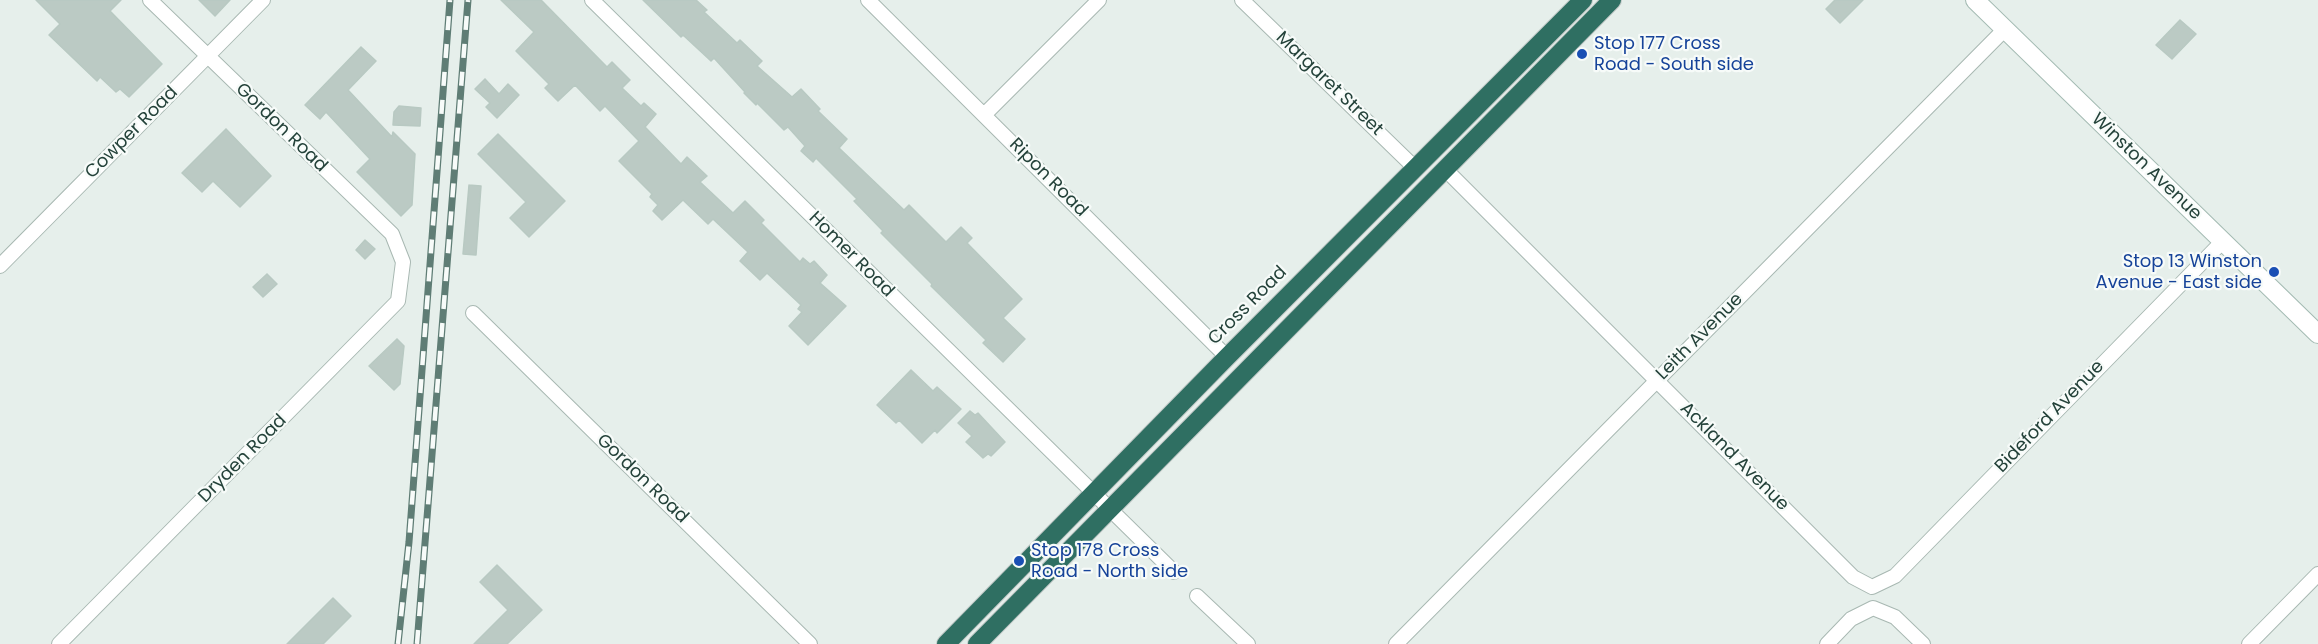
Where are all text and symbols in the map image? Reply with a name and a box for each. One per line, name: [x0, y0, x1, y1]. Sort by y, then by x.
street label: Margaret Street: [1271, 27, 1387, 141]
place label: Stop 177 Cross Road - South side: [1594, 33, 1754, 76]
marker: Stop 177 Cross Road - South side: [1575, 47, 1589, 61]
street label: Gordon Road: [231, 79, 331, 177]
street label: Cowper Road: [81, 82, 183, 184]
street label: Winston Avenue: [2086, 109, 2206, 225]
street label: Ripon Road: [1004, 134, 1092, 222]
street label: Homer Road: [804, 208, 898, 302]
place label: Stop 13 Winston Avenue - East side: [2096, 251, 2262, 294]
street label: Cross Road: [1204, 262, 1292, 350]
marker: Stop 13 Winston Avenue - East side: [2267, 265, 2281, 279]
street label: Leith Avenue: [1652, 289, 1748, 385]
street label: Bideford Avenue: [1991, 356, 2109, 478]
street label: Ackland Avenue: [1675, 398, 1793, 516]
street label: Dryden Road: [194, 410, 292, 508]
street label: Gordon Road: [592, 430, 692, 528]
place label: Stop 178 Cross Road - North side: [1031, 540, 1188, 582]
marker: Stop 178 Cross Road - North side: [1012, 554, 1026, 568]

